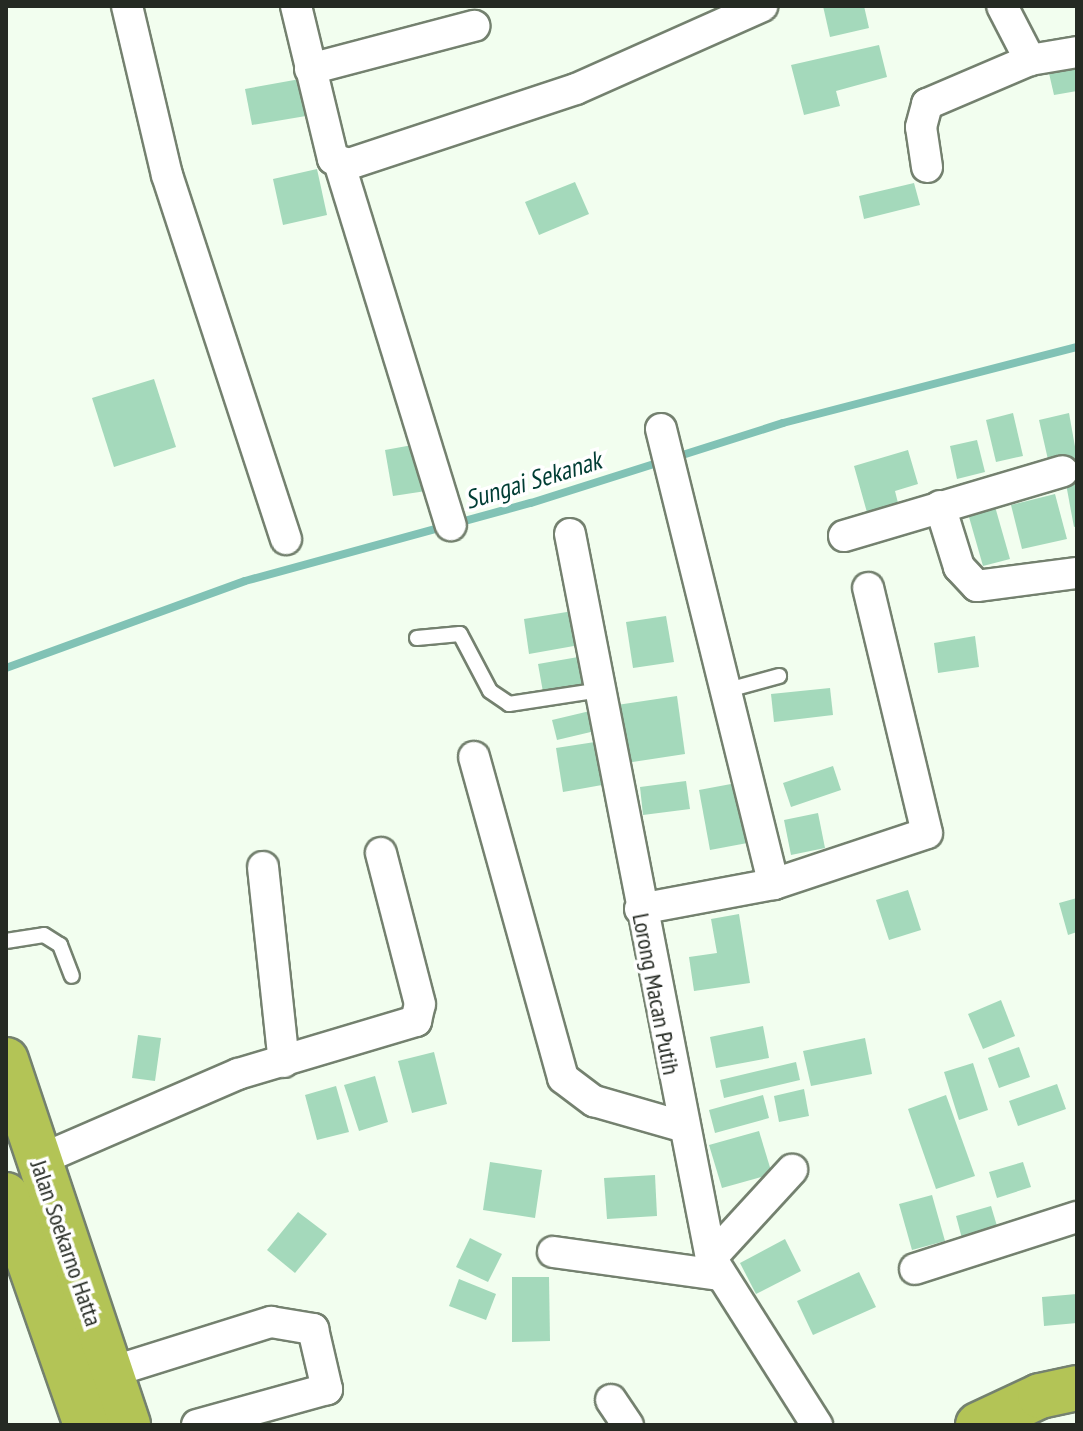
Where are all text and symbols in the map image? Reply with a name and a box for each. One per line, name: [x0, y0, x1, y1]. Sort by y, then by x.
water label: Sungai Sekanak: [461, 444, 605, 516]
street label: Lorong Macan Putih: [626, 911, 686, 1077]
street label: Jalan Soekarno Hatta: [24, 1156, 108, 1330]

